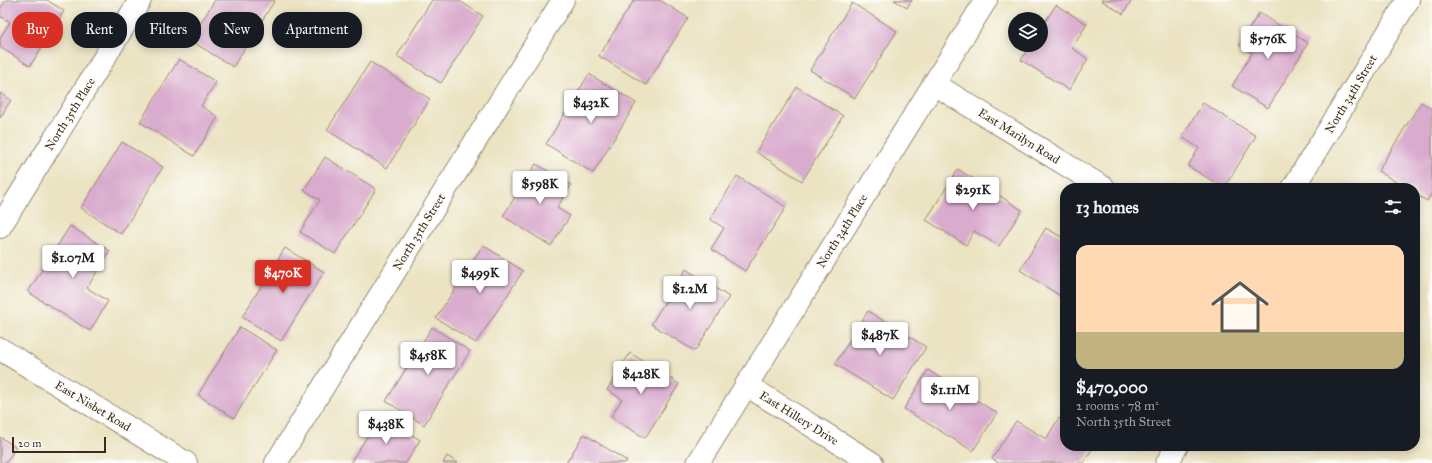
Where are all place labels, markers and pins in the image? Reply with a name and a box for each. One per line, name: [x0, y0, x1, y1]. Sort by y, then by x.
pin: $576K: [1240, 26, 1296, 60]
pin: $432K: [563, 90, 619, 124]
pin: $598K: [512, 171, 568, 205]
pin: $291K: [945, 177, 1001, 211]
pin: $1.07M: [40, 245, 106, 279]
pin: $470K: [255, 260, 311, 294]
pin: $499K: [452, 260, 508, 294]
pin: $1.2M: [662, 276, 718, 310]
pin: $487K: [852, 322, 908, 356]
pin: $458K: [400, 342, 456, 376]
pin: $428K: [613, 361, 669, 395]
pin: $1.11M: [917, 377, 983, 411]
pin: $438K: [358, 411, 414, 445]

